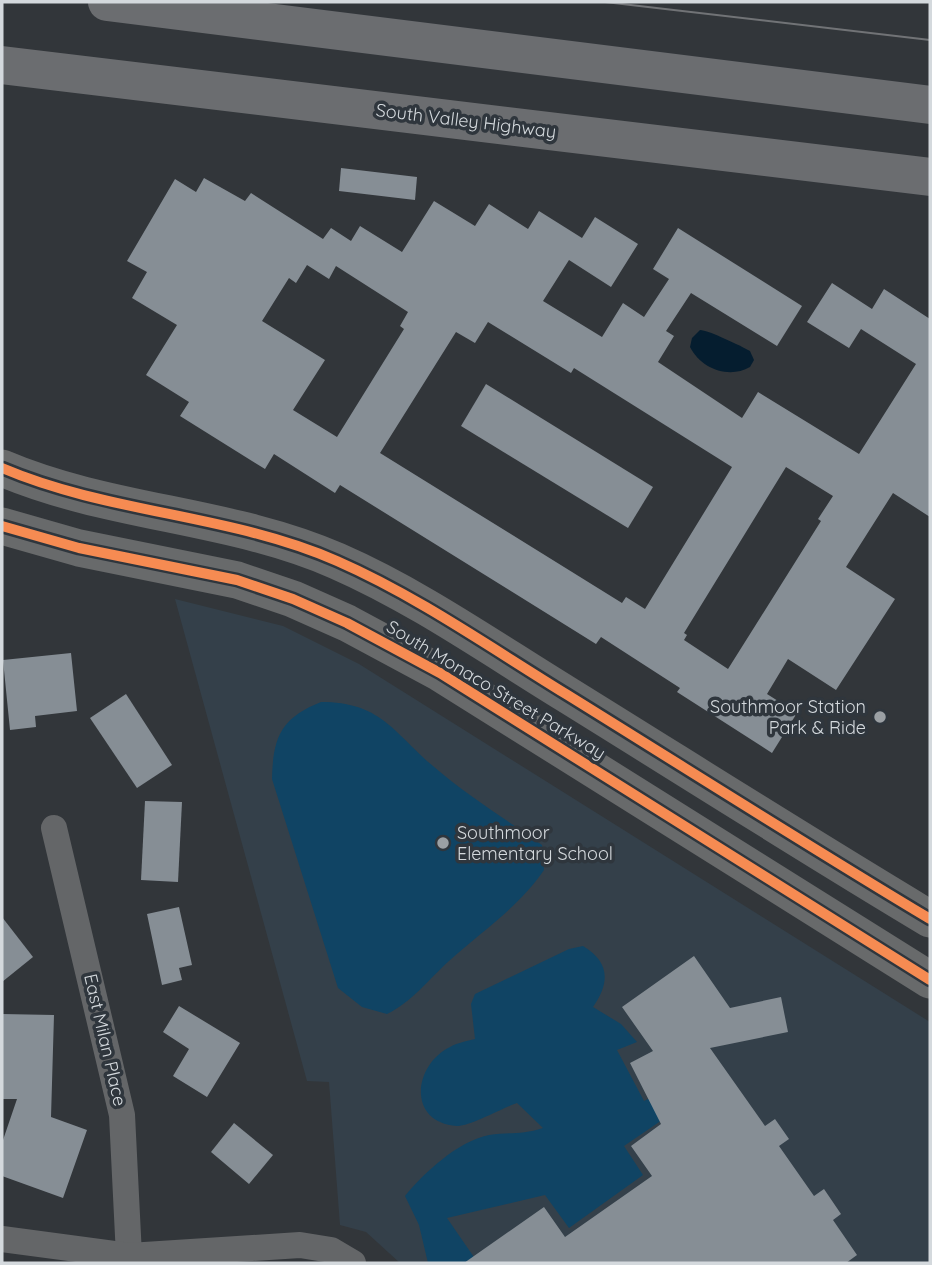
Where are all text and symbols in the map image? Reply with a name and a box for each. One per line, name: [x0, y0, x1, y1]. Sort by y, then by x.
street label: South Valley Highway: [375, 98, 558, 143]
street label: South Monaco Street Parkway: [382, 615, 610, 764]
place label: Southmoor Station Park & Ride: [710, 695, 866, 739]
marker: Southmoor Station Park & Ride: [872, 709, 888, 725]
place label: Southmoor Elementary School: [457, 821, 613, 865]
marker: Southmoor Elementary School: [435, 835, 451, 851]
street label: East Milan Place: [79, 972, 132, 1108]

